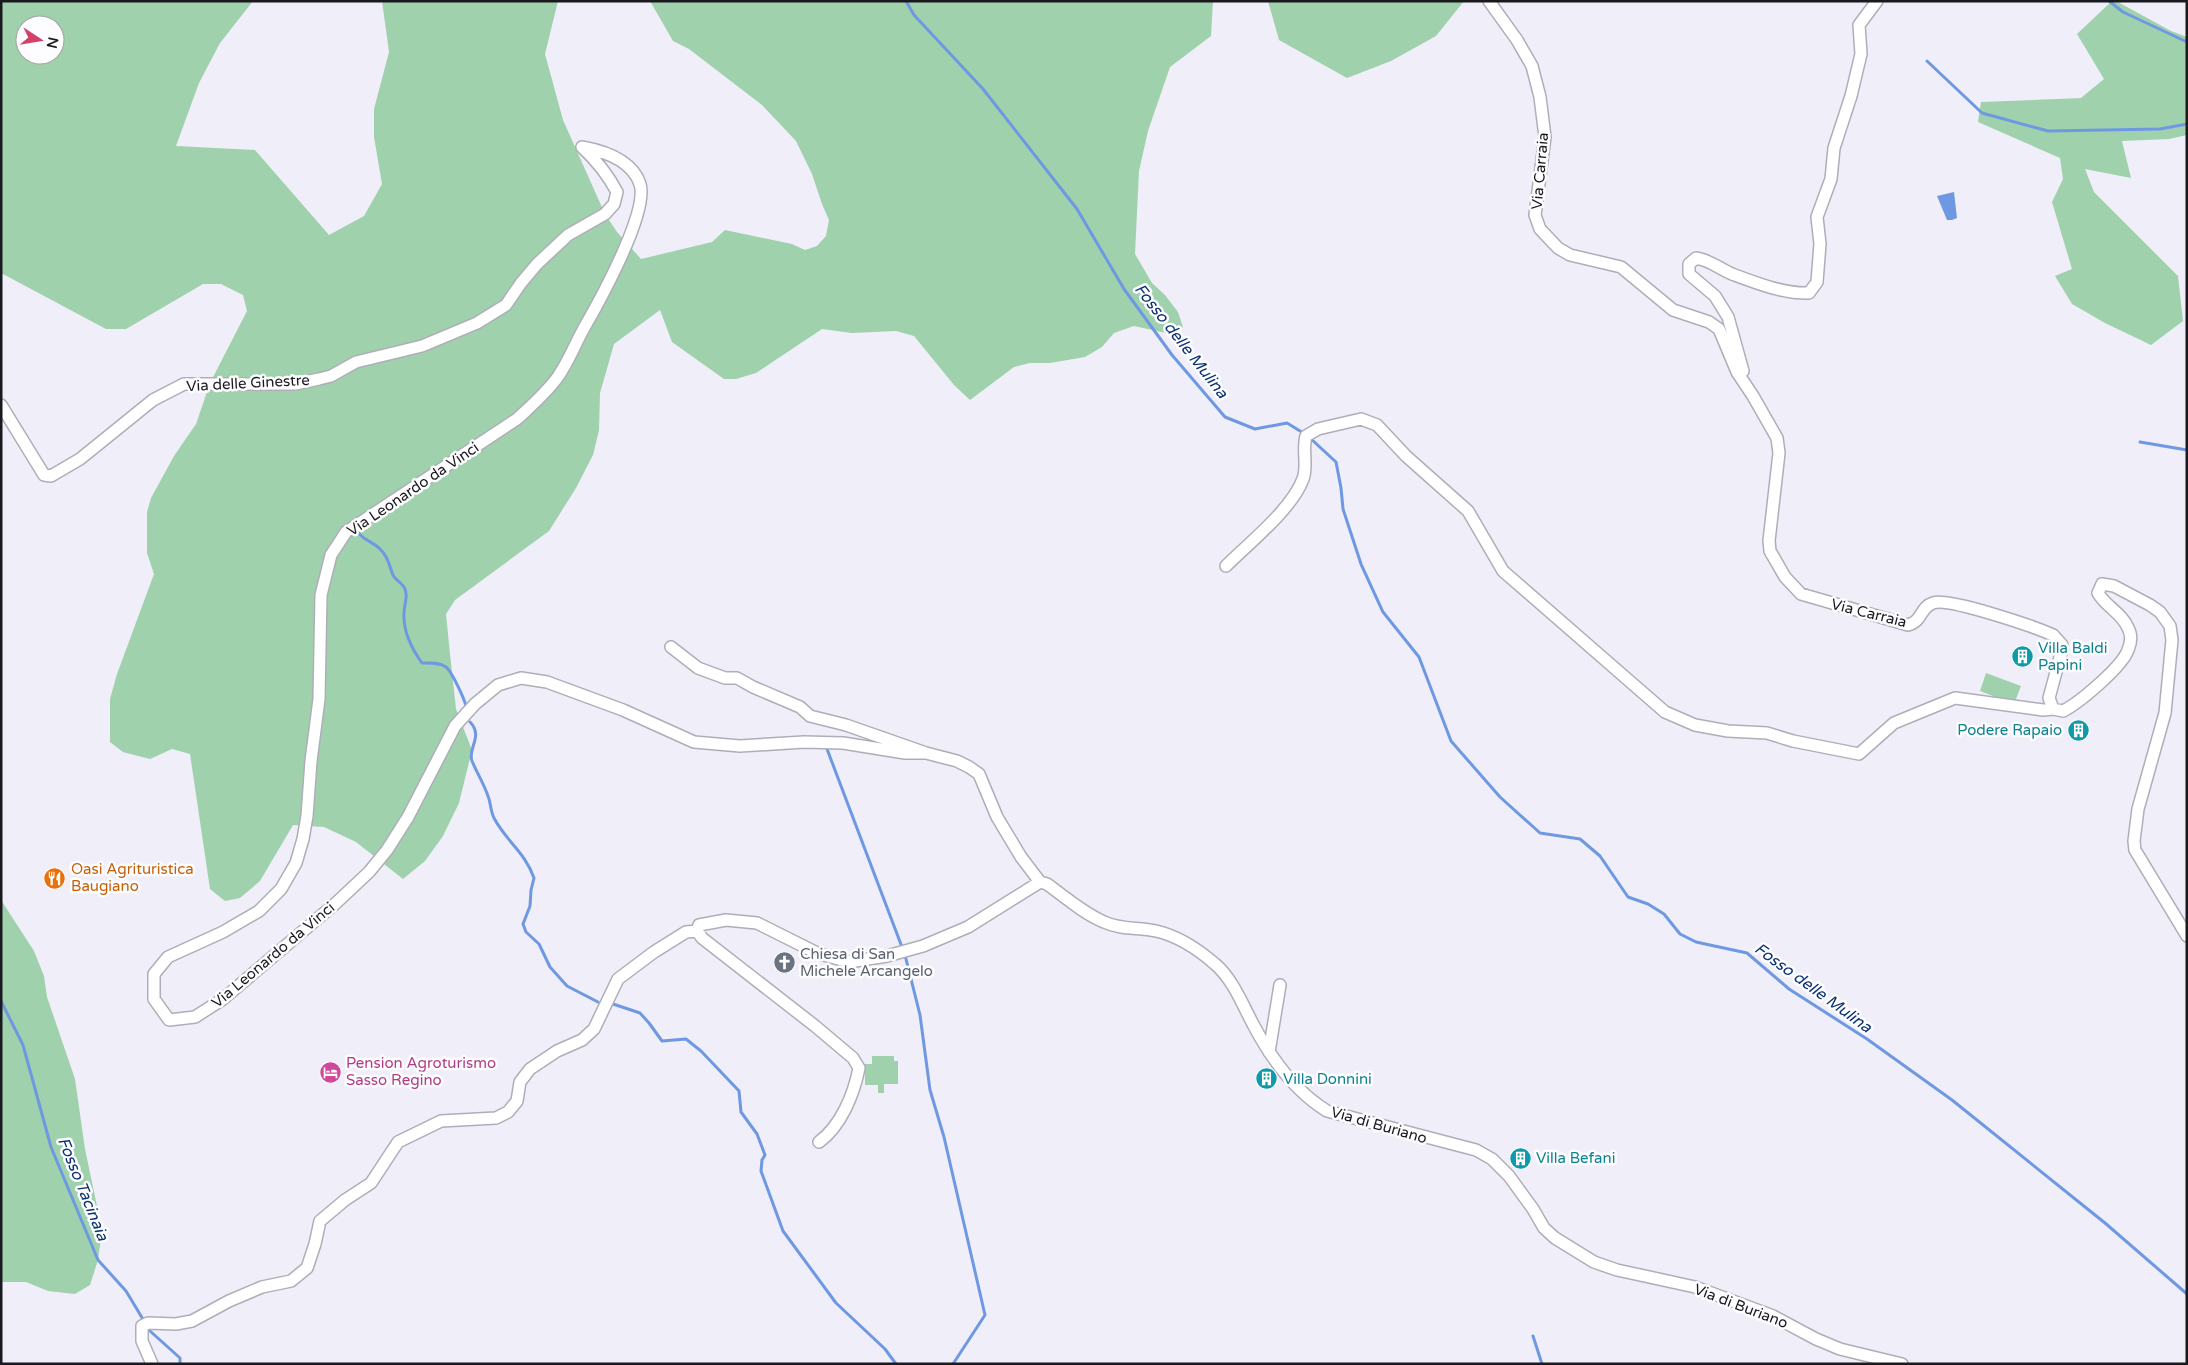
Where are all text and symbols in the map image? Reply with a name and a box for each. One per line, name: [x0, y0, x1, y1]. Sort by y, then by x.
north arrow: [15, 15, 65, 65]
text: N: [43, 35, 62, 50]
street label: Via Carraia: [1528, 132, 1552, 210]
water label: Fosso delle Mulina: [1130, 280, 1233, 403]
street label: Via delle Ginestre: [186, 371, 310, 395]
street label: Via Leonardo da Vinci: [344, 438, 482, 540]
street label: Via Carraia: [1829, 595, 1909, 631]
place label: Villa Baldi Papini: [2038, 639, 2108, 674]
building icon: Villa Baldi Papini: [2010, 645, 2034, 669]
building icon: Podere Rapaio: [2066, 718, 2090, 742]
place label: Podere Rapaio: [1957, 721, 2062, 739]
place label: Oasi Agrituristica Baugiano: [71, 860, 194, 895]
restaurant icon: Oasi Agrituristica Baugiano: [43, 866, 67, 890]
street label: Via Leonardo da Vinci: [208, 898, 338, 1012]
water label: Fosso delle Mulina: [1750, 939, 1876, 1038]
place label: Chiesa di San Michele Arcangelo: [800, 945, 933, 980]
church icon: Chiesa di San Michele Arcangelo: [772, 951, 796, 975]
place label: Pension Agroturismo Sasso Regino: [346, 1054, 496, 1089]
hotel icon: Pension Agroturismo Sasso Regino: [318, 1060, 342, 1084]
building icon: Villa Donnini: [1255, 1067, 1279, 1091]
place label: Villa Donnini: [1283, 1070, 1372, 1088]
street label: Via di Buriano: [1329, 1103, 1429, 1147]
water label: Fosso Tacinaia: [53, 1134, 113, 1245]
building icon: Villa Befani: [1508, 1146, 1532, 1170]
place label: Villa Befani: [1536, 1149, 1615, 1167]
street label: Via di Buriano: [1692, 1280, 1790, 1332]

